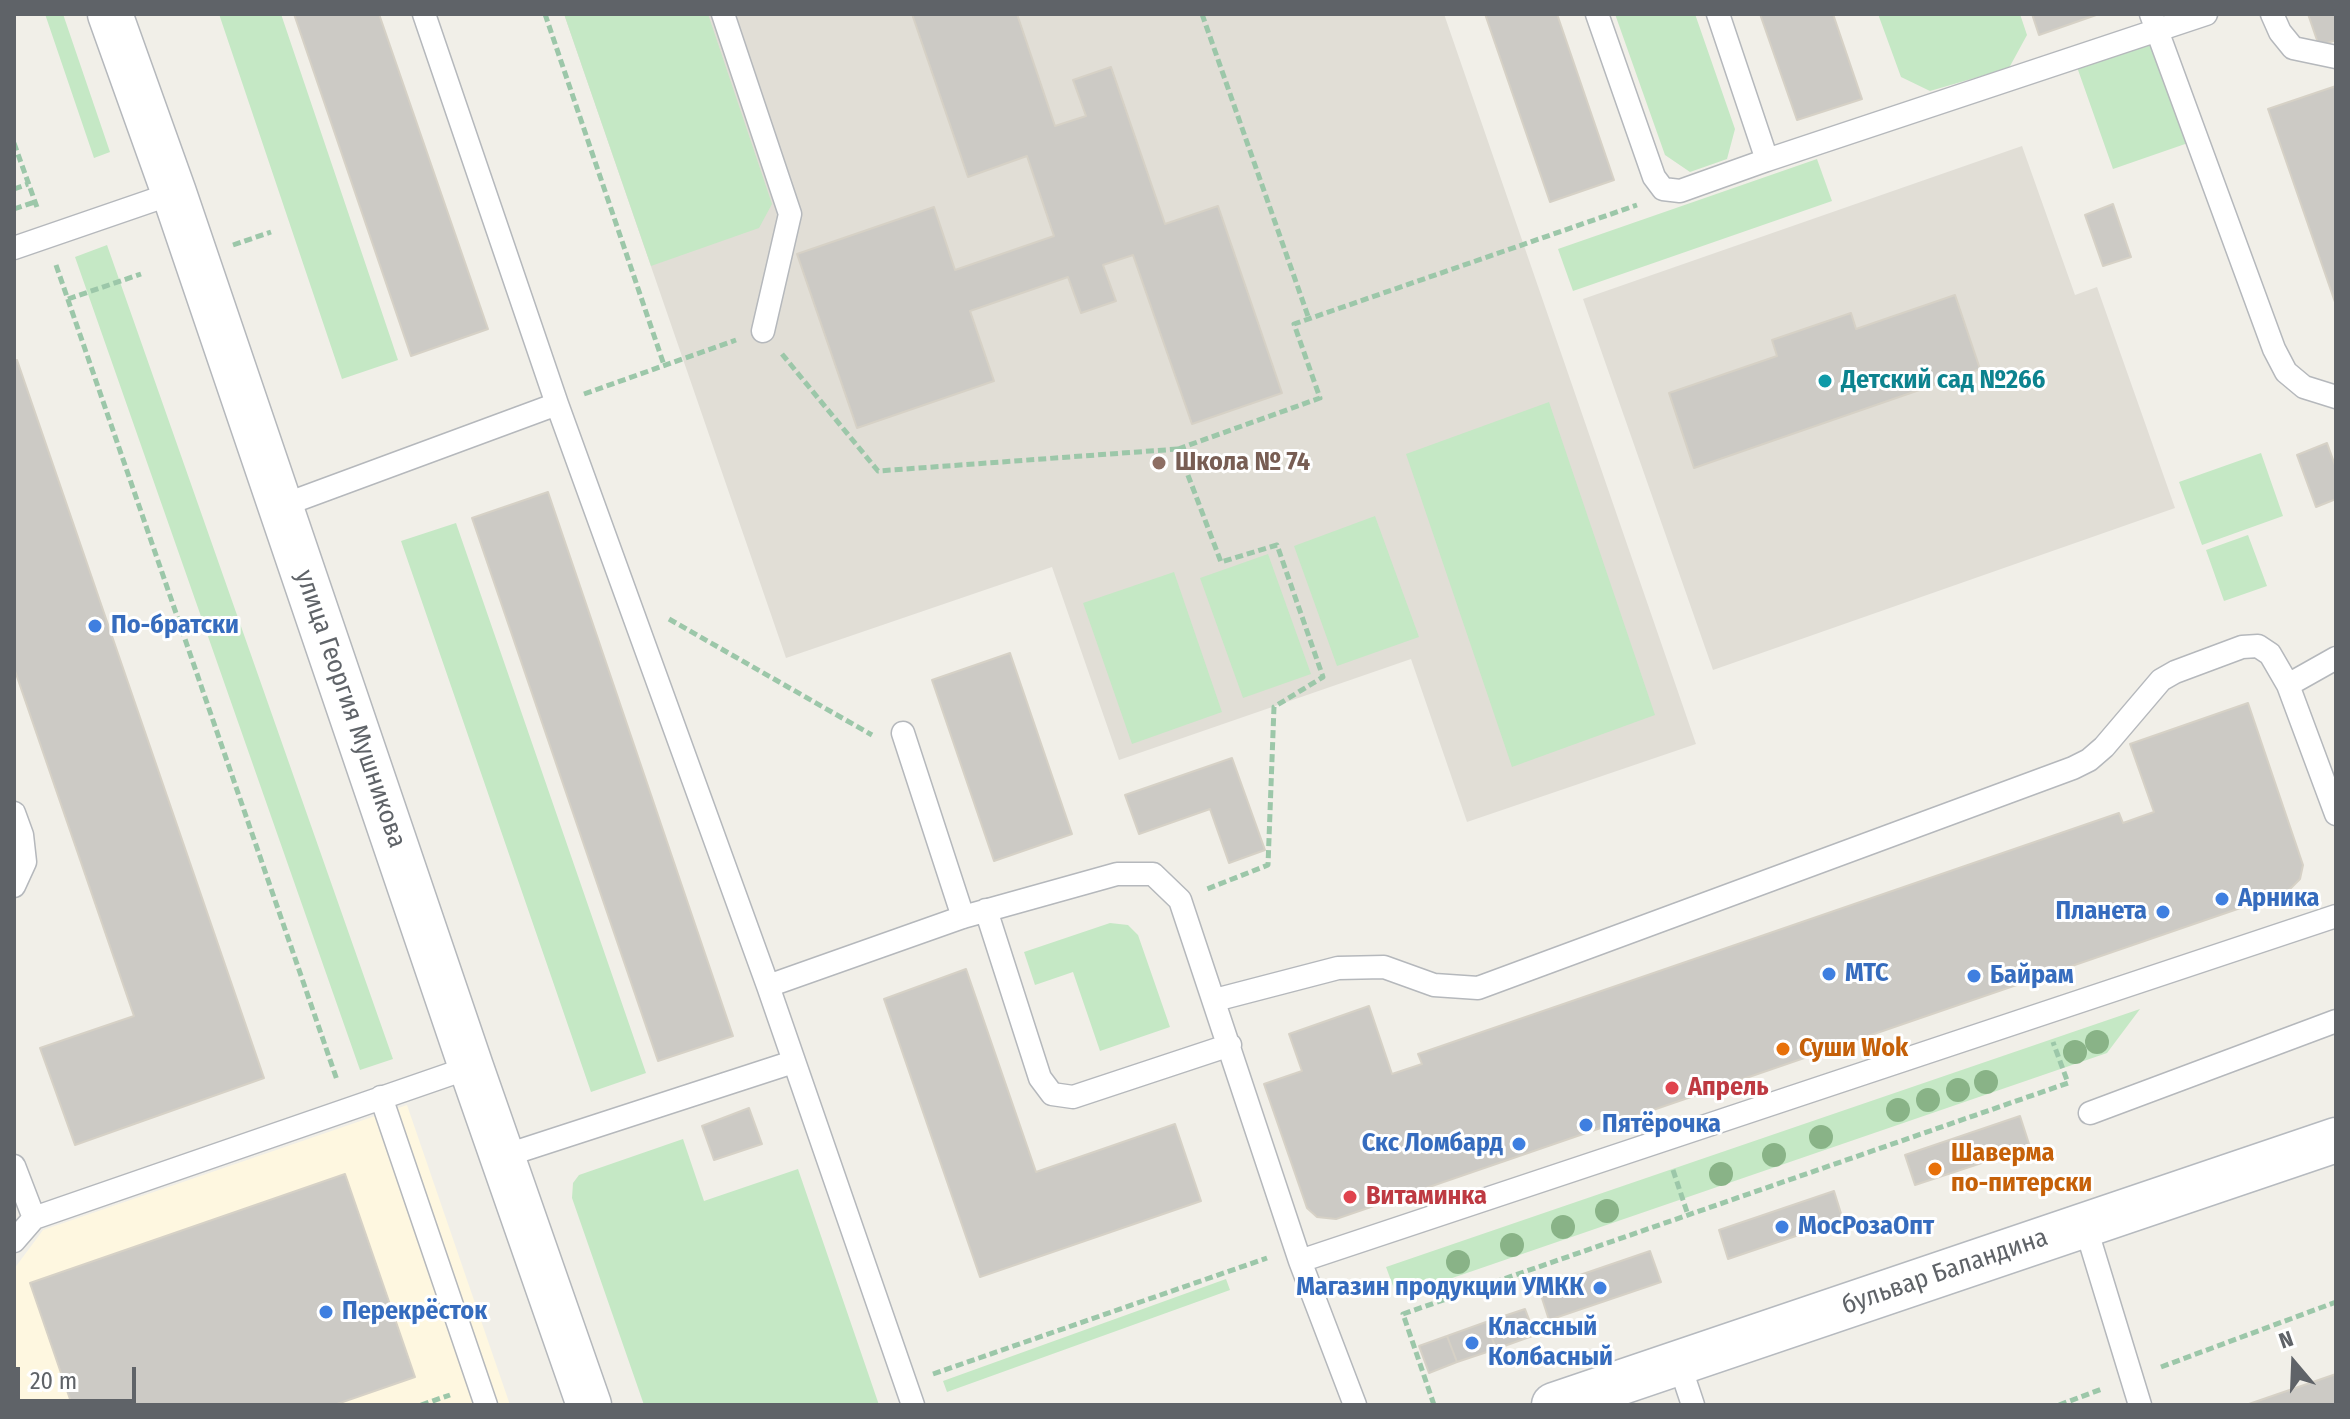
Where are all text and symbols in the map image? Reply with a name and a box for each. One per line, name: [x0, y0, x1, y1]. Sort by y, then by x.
place label: Детский сад №266: [1841, 365, 2045, 397]
marker: Детский сад №266: [1816, 372, 1834, 390]
place label: Школа № 74: [1175, 447, 1310, 479]
marker: Школа № 74: [1150, 454, 1168, 472]
street label: улица Георгия Мушникова: [288, 566, 412, 852]
place label: По-братски: [111, 610, 239, 642]
marker: По-братски: [86, 617, 104, 635]
place label: Арника: [2238, 883, 2320, 915]
marker: Арника: [2213, 890, 2231, 908]
place label: Планета: [2055, 896, 2147, 928]
marker: Планета: [2154, 903, 2172, 921]
place label: МТС: [1845, 958, 1889, 990]
place label: Байрам: [1990, 960, 2074, 992]
marker: МТС: [1820, 965, 1838, 983]
marker: Байрам: [1965, 967, 1983, 985]
place label: Суши Wok: [1799, 1033, 1908, 1065]
marker: Суши Wok: [1774, 1040, 1792, 1058]
place label: Апрель: [1688, 1072, 1769, 1104]
marker: Апрель: [1663, 1079, 1681, 1097]
place label: Пятёрочка: [1602, 1109, 1721, 1141]
marker: Пятёрочка: [1577, 1116, 1595, 1134]
place label: Скс Ломбард: [1362, 1128, 1503, 1160]
marker: Скс Ломбард: [1510, 1135, 1528, 1153]
place label: Шаверма по-питерски: [1951, 1138, 2092, 1200]
marker: Шаверма по-питерски: [1926, 1160, 1944, 1178]
place label: Витаминка: [1366, 1181, 1487, 1213]
marker: Витаминка: [1341, 1188, 1359, 1206]
place label: МосРозаОпт: [1798, 1211, 1934, 1243]
marker: МосРозаОпт: [1773, 1218, 1791, 1236]
street label: бульвар Баландина: [1838, 1222, 2052, 1322]
place label: Магазин продукции УМКК: [1296, 1272, 1584, 1304]
marker: Магазин продукции УМКК: [1591, 1279, 1609, 1297]
place label: Перекрёсток: [342, 1296, 487, 1328]
marker: Перекрёсток: [317, 1303, 335, 1321]
place label: Классный Колбасный: [1488, 1312, 1613, 1374]
north arrow: [2254, 1323, 2334, 1403]
text: N: [2275, 1325, 2297, 1355]
marker: Классный Колбасный: [1463, 1334, 1481, 1352]
scale bar: [20, 1351, 140, 1401]
text: 20 m: [30, 1367, 77, 1395]

